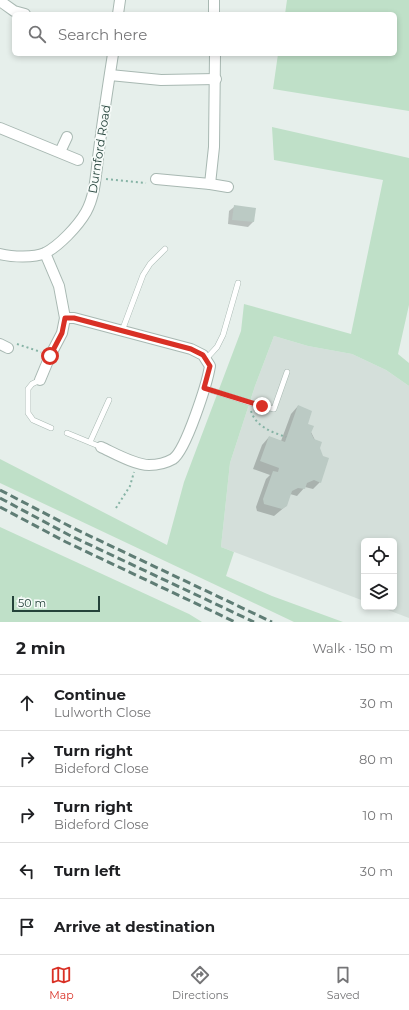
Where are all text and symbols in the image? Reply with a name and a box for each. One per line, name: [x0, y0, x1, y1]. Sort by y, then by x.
search box: [12, 12, 397, 56]
icon: search: [26, 23, 48, 45]
text: Search here: [58, 25, 147, 44]
street label: Durnford Road: [85, 104, 113, 194]
route start: [41, 347, 59, 365]
route end: [253, 397, 271, 415]
map controls: [361, 538, 397, 610]
button: locate: [361, 538, 397, 574]
button: layers: [361, 574, 397, 610]
scale bar: [12, 594, 100, 613]
text: 50 m: [18, 596, 46, 610]
text: 2 min: [16, 638, 66, 658]
text: Walk · 150 m: [312, 640, 393, 656]
text: Continue: [54, 685, 126, 704]
icon: ahead: [16, 692, 38, 714]
text: 30 m: [360, 695, 393, 711]
text: Lulworth Close: [54, 704, 151, 720]
text: Turn right: [54, 741, 133, 760]
icon: right: [16, 748, 38, 770]
text: 80 m: [359, 751, 393, 767]
text: Bideford Close: [54, 760, 149, 776]
text: Turn right: [54, 797, 133, 816]
icon: right: [16, 804, 38, 826]
text: 10 m: [363, 807, 393, 823]
text: Bideford Close: [54, 816, 149, 832]
icon: left: [16, 860, 38, 882]
text: Turn left: [54, 861, 121, 880]
text: 30 m: [360, 863, 393, 879]
icon: arrive: [16, 916, 38, 938]
text: Arrive at destination: [54, 917, 215, 936]
tab: Map: [49, 964, 74, 1002]
tab: Directions: [172, 964, 228, 1002]
tab: Saved: [327, 964, 360, 1002]

